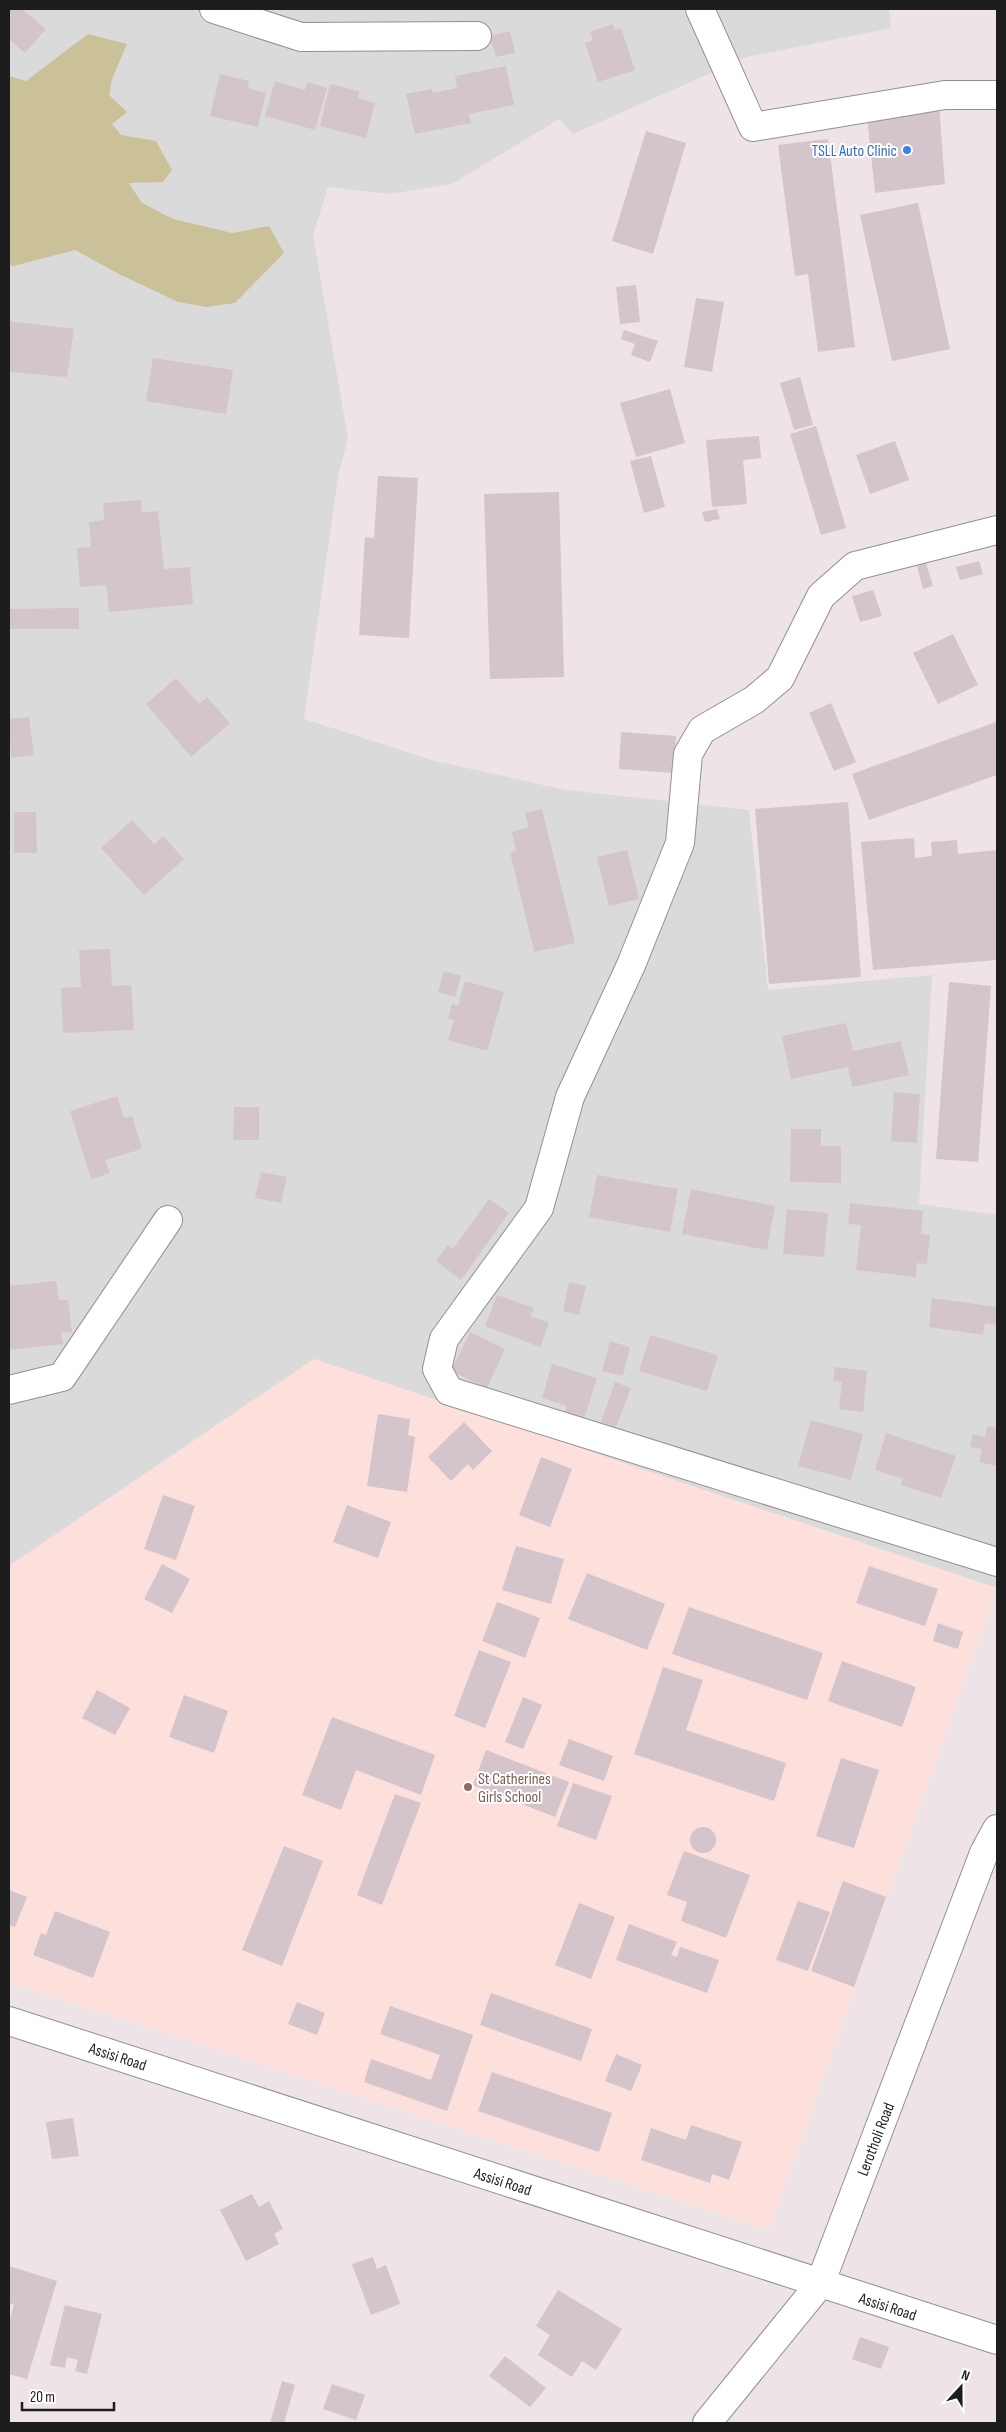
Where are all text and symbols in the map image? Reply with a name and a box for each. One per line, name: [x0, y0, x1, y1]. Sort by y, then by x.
place label: TSLL Auto Clinic: [812, 142, 897, 161]
marker: TSLL Auto Clinic: [901, 144, 913, 156]
place label: St Catherines Girls School: [478, 1770, 551, 1807]
marker: St Catherines Girls School: [462, 1781, 474, 1793]
street label: Assisi Road: [86, 2039, 149, 2076]
street label: Lerotholi Road: [854, 2100, 899, 2179]
street label: Assisi Road: [471, 2164, 534, 2201]
street label: Assisi Road: [856, 2289, 919, 2326]
north arrow: [936, 2362, 986, 2412]
text: N: [959, 2366, 972, 2385]
scale bar: [22, 2380, 115, 2412]
text: 20 m: [30, 2388, 55, 2407]

